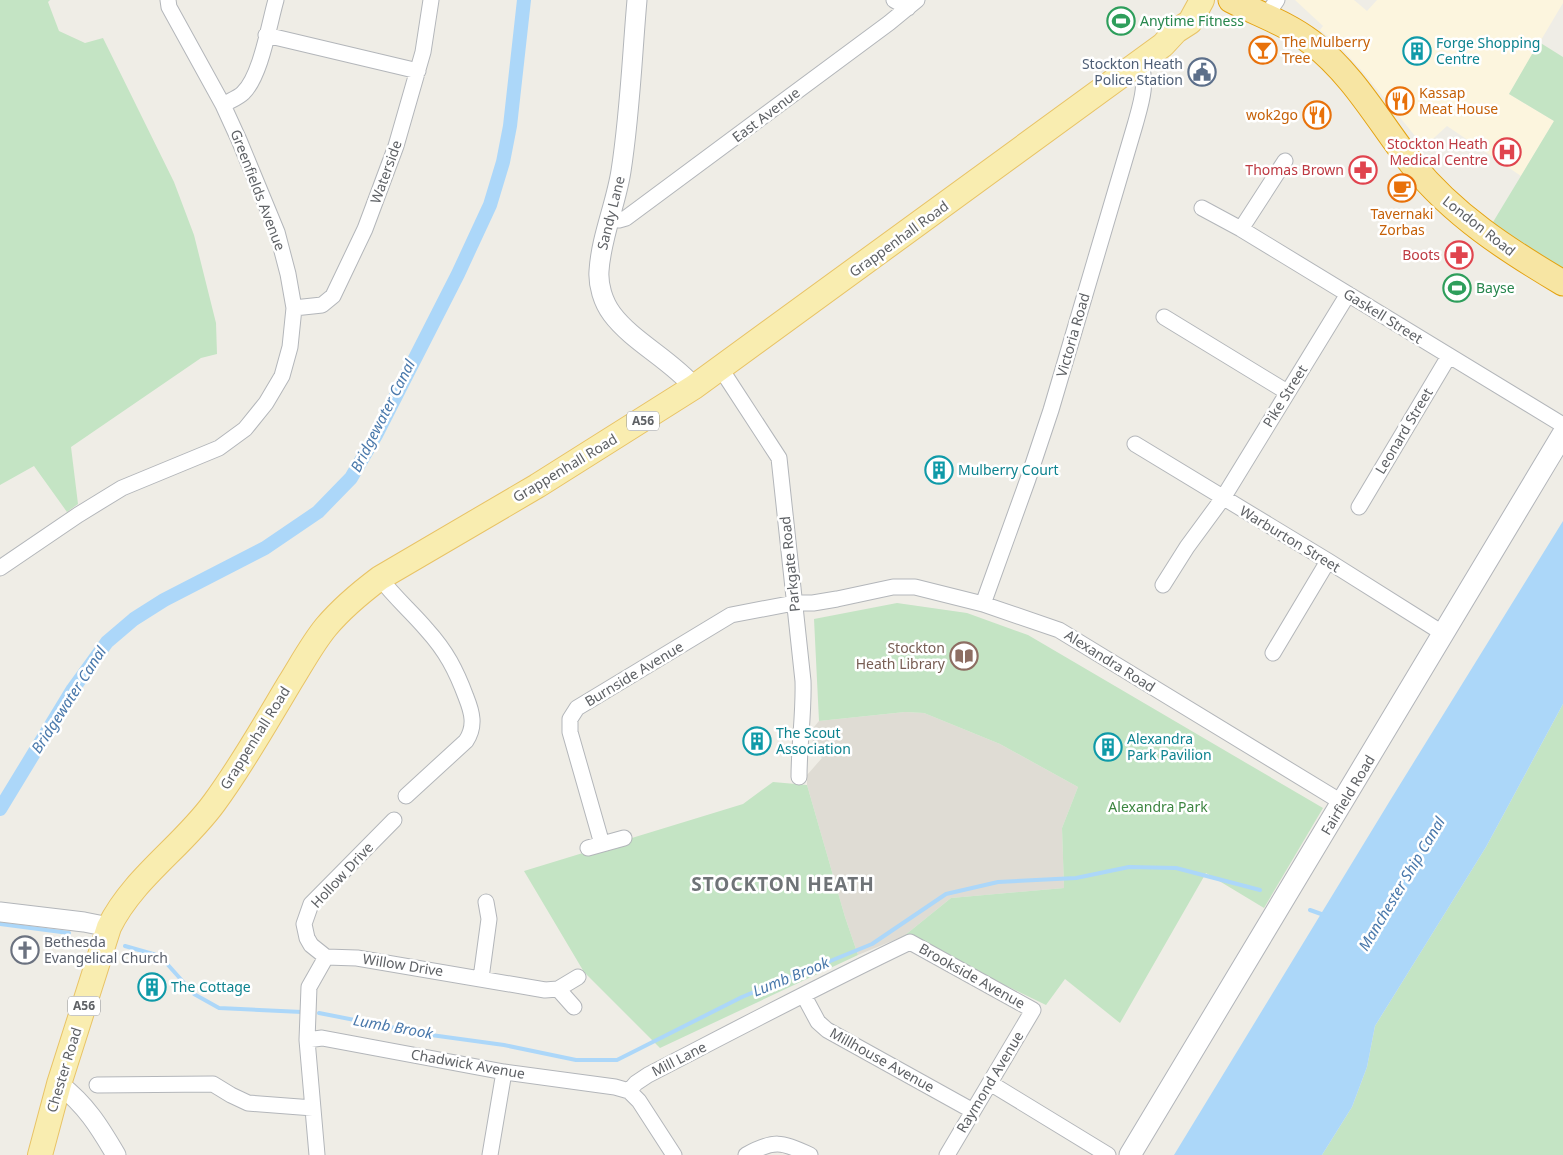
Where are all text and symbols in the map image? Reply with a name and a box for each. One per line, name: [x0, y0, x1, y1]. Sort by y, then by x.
sports icon: Anytime Fitness: [1106, 6, 1136, 36]
place label: Anytime Fitness: [1140, 11, 1244, 30]
place label: The Mulberry Tree: [1282, 32, 1371, 67]
place label: Forge Shopping Centre: [1436, 33, 1540, 68]
bar icon: The Mulberry Tree: [1248, 35, 1278, 65]
building icon: Forge Shopping Centre: [1402, 36, 1432, 66]
place label: Stockton Heath Police Station: [1082, 54, 1183, 89]
public building icon: Stockton Heath Police Station: [1187, 57, 1217, 87]
street label: East Avenue: [728, 83, 804, 146]
place label: Kassap Meat House: [1419, 83, 1498, 118]
restaurant icon: Kassap Meat House: [1385, 86, 1415, 116]
restaurant icon: wok2go: [1302, 100, 1332, 130]
place label: wok2go: [1246, 105, 1298, 124]
street label: Greenfields Avenue: [227, 127, 290, 253]
place label: Stockton Heath Medical Centre: [1387, 134, 1488, 169]
street label: Waterside: [365, 137, 406, 206]
hospital icon: Stockton Heath Medical Centre: [1492, 137, 1522, 167]
pharmacy icon: Thomas Brown: [1348, 155, 1378, 185]
place label: Thomas Brown: [1245, 160, 1344, 179]
cafe icon: Tavernaki Zorbas: [1387, 173, 1417, 203]
street label: Sandy Lane: [592, 174, 629, 252]
street label: London Road: [1439, 191, 1520, 260]
street label: Grappenhall Road: [845, 196, 952, 281]
place label: Tavernaki Zorbas: [1371, 204, 1433, 239]
pharmacy icon: Boots: [1444, 240, 1474, 270]
place label: Boots: [1402, 245, 1440, 264]
sports icon: Bayse: [1442, 273, 1472, 303]
place label: Bayse: [1476, 278, 1515, 297]
street label: Gaskell Street: [1340, 284, 1426, 347]
street label: Victoria Road: [1051, 291, 1094, 379]
water label: Bridgewater Canal: [345, 355, 420, 475]
street label: Pike Street: [1258, 361, 1311, 431]
street label: Leonard Street: [1370, 384, 1437, 477]
road number: A56: [627, 412, 659, 431]
street label: Grappenhall Road: [509, 429, 620, 506]
building icon: Mulberry Court: [924, 455, 954, 485]
place label: Mulberry Court: [958, 460, 1059, 479]
street label: Warburton Street: [1236, 501, 1344, 576]
street label: Parkgate Road: [775, 515, 804, 613]
street label: Alexandra Road: [1061, 625, 1159, 696]
street label: Burnside Avenue: [581, 637, 687, 711]
place label: Stockton Heath Library: [856, 638, 946, 673]
water label: Bridgewater Canal: [26, 641, 111, 757]
library icon: Stockton Heath Library: [949, 641, 979, 671]
street label: Grappenhall Road: [215, 683, 294, 793]
place label: The Scout Association: [776, 723, 851, 758]
building icon: The Scout Association: [742, 726, 772, 756]
place label: Alexandra Park Pavilion: [1127, 729, 1212, 764]
building icon: Alexandra Park Pavilion: [1093, 732, 1123, 762]
street label: Fairfield Road: [1316, 751, 1379, 838]
park label: Alexandra Park: [1108, 797, 1208, 816]
water label: Manchester Ship Canal: [1353, 812, 1450, 954]
street label: Hollow Drive: [306, 838, 377, 912]
district label: STOCKTON HEATH: [691, 871, 875, 897]
place label: Bethesda Evangelical Church: [44, 932, 168, 967]
church icon: Bethesda Evangelical Church: [10, 935, 40, 965]
street label: Brookside Avenue: [916, 938, 1029, 1013]
street label: Willow Drive: [361, 949, 445, 980]
water label: Lumb Brook: [750, 952, 832, 1000]
building icon: The Cottage: [137, 972, 167, 1002]
place label: The Cottage: [171, 977, 251, 996]
road number: A56: [68, 996, 100, 1016]
water label: Lumb Brook: [352, 1009, 435, 1043]
street label: Millhouse Avenue: [827, 1023, 938, 1096]
street label: Chester Road: [42, 1025, 85, 1115]
street label: Raymond Avenue: [952, 1027, 1027, 1136]
street label: Mill Lane: [648, 1037, 709, 1080]
street label: Chadwick Avenue: [410, 1044, 527, 1083]

